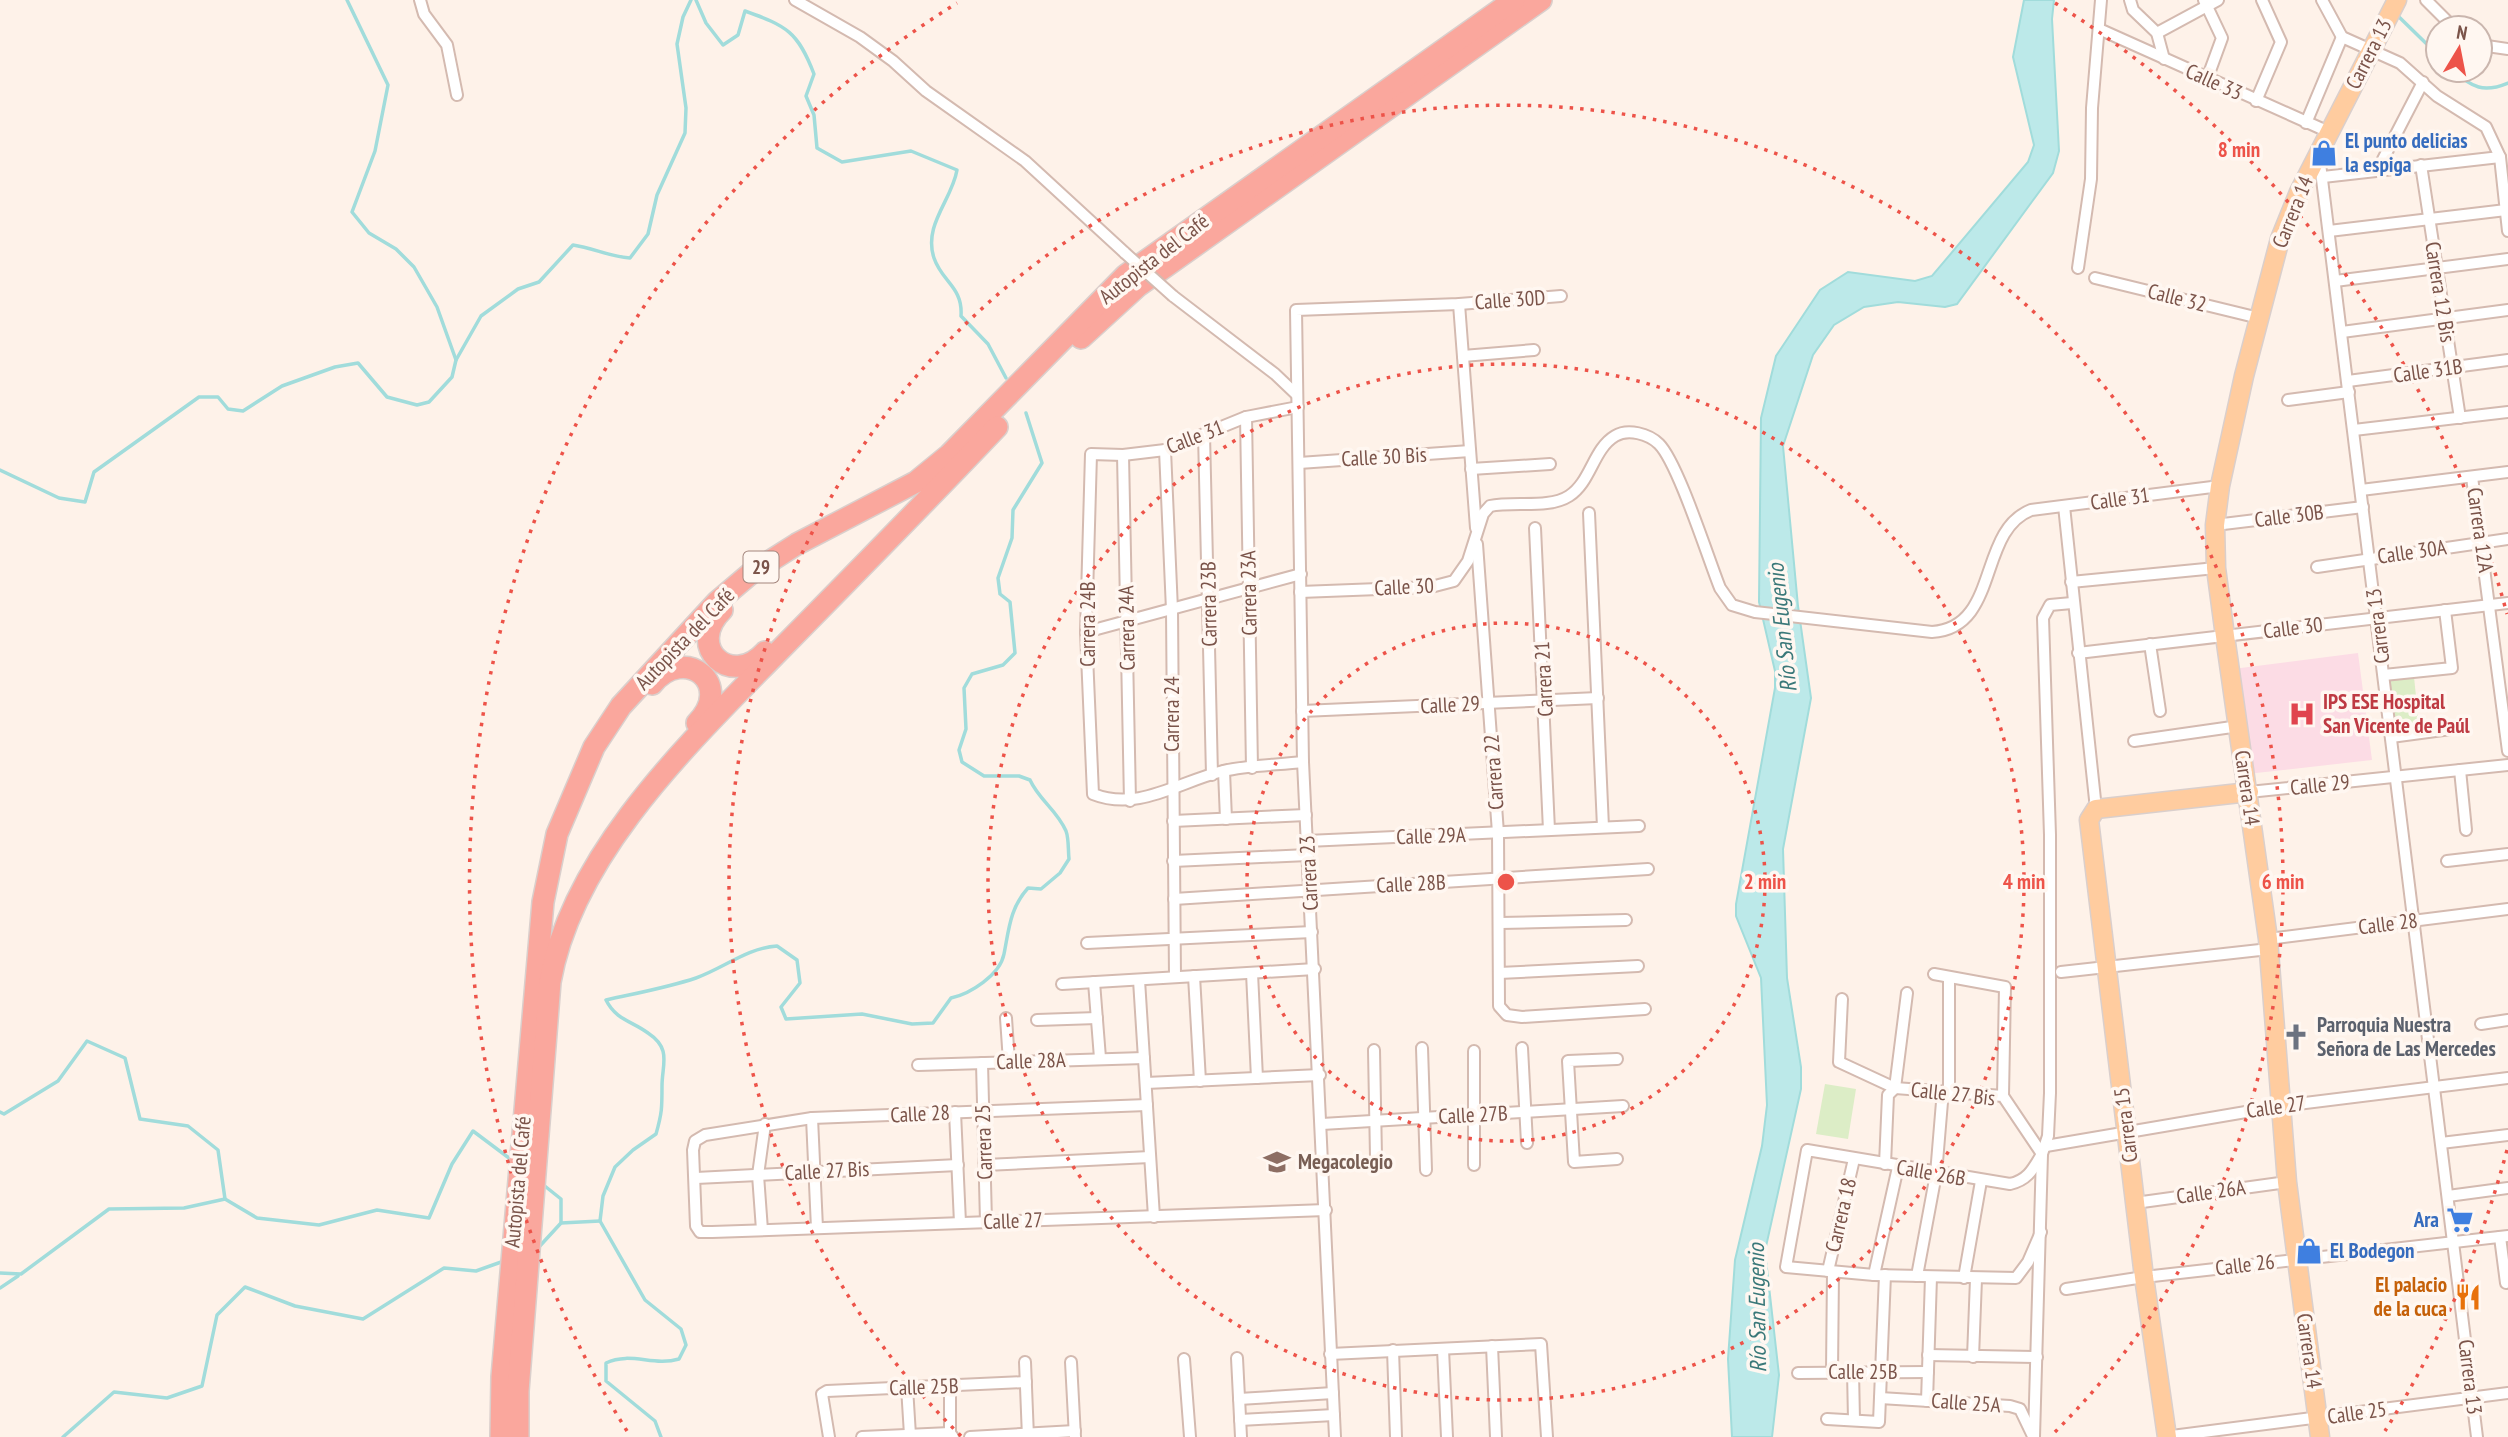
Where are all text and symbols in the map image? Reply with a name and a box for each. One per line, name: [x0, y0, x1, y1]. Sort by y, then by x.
street label: Carrera 13: [2339, 14, 2398, 94]
north arrow: [2424, 14, 2494, 84]
text: N: [2455, 20, 2469, 45]
street label: Calle 33: [2182, 57, 2247, 106]
place label: El punto delicias la espiga: [2345, 127, 2468, 178]
text: 8 min: [2218, 136, 2260, 163]
shop icon: El punto delicias la espiga: [2309, 138, 2339, 168]
street label: Carrera 14: [2266, 171, 2319, 252]
street label: Autopista del Café: [1093, 207, 1214, 310]
street label: Carrera 12 Bis: [2419, 240, 2462, 344]
street label: Calle 32: [2145, 277, 2209, 318]
street label: Calle 30D: [1474, 284, 1546, 315]
street label: Calle 31B: [2392, 352, 2464, 389]
street label: Calle 31: [1162, 413, 1227, 460]
street label: Calle 30 Bis: [1341, 441, 1427, 472]
street label: Calle 31: [2089, 481, 2151, 516]
street label: Carrera 12A: [2461, 486, 2500, 574]
street label: Calle 30B: [2253, 498, 2325, 533]
street label: Calle 30A: [2376, 533, 2448, 570]
street label: Carrera 23A: [1234, 550, 1263, 636]
road number: 29: [744, 552, 778, 582]
water label: Río San Eugenio: [1760, 560, 1803, 694]
street label: Carrera 23B: [1194, 561, 1223, 647]
street label: Calle 30: [1374, 571, 1434, 602]
street label: Carrera 24B: [1074, 581, 1101, 667]
street label: Autopista del Café: [629, 582, 740, 695]
street label: Carrera 24A: [1112, 585, 1141, 671]
street label: Carrera 13: [2360, 587, 2395, 665]
street label: Calle 30: [2262, 610, 2324, 645]
street label: Carrera 21: [1528, 641, 1559, 717]
street label: Carrera 24: [1158, 676, 1185, 752]
place label: IPS ESE Hospital San Vicente de Paúl: [2323, 688, 2470, 739]
street label: Calle 29: [1420, 689, 1480, 720]
hospital icon: IPS ESE Hospital San Vicente de Paúl: [2287, 699, 2317, 729]
street label: Carrera 22: [1477, 733, 1510, 811]
street label: Carrera 14: [2229, 749, 2266, 828]
street label: Calle 29: [2289, 768, 2351, 801]
street label: Calle 29A: [1396, 821, 1466, 850]
street label: Carrera 23: [1293, 835, 1324, 911]
street label: Calle 28B: [1376, 868, 1446, 899]
text: 2 min: [1744, 868, 1786, 895]
text: 4 min: [2003, 868, 2045, 895]
text: 6 min: [2262, 868, 2304, 895]
centre of rings: [1494, 870, 1518, 894]
street label: Calle 28: [2357, 906, 2419, 941]
place label: Parroquia Nuestra Señora de Las Mercedes: [2317, 1011, 2496, 1062]
church icon: Parroquia Nuestra Señora de Las Mercedes: [2281, 1022, 2311, 1052]
street label: Calle 28A: [996, 1046, 1066, 1075]
street label: Calle 27 Bis: [1910, 1076, 1997, 1111]
street label: Carrera 15: [2108, 1086, 2143, 1164]
street label: Calle 27: [2245, 1089, 2307, 1124]
street label: Calle 28: [890, 1098, 950, 1129]
street label: Calle 27B: [1438, 1099, 1508, 1130]
street label: Carrera 25: [969, 1104, 998, 1180]
street label: Autopista del Café: [498, 1115, 537, 1249]
school or university icon: Megacolegio: [1262, 1147, 1292, 1177]
place label: Megacolegio: [1298, 1148, 1393, 1175]
street label: Calle 26B: [1895, 1153, 1968, 1192]
street label: Calle 27 Bis: [784, 1155, 870, 1186]
street label: Calle 26A: [2175, 1173, 2247, 1210]
street label: Carrera 18: [1819, 1175, 1862, 1255]
supermarket icon: Ara: [2445, 1205, 2475, 1235]
street label: Calle 27: [983, 1206, 1043, 1235]
place label: Ara: [2413, 1206, 2439, 1233]
shop icon: El Bodegon: [2294, 1236, 2324, 1266]
place label: El Bodegon: [2330, 1237, 2414, 1264]
water label: Río San Eugenio: [1741, 1241, 1772, 1373]
street label: Calle 26: [2214, 1247, 2276, 1282]
place label: El palacio de la cuca: [2374, 1271, 2447, 1322]
restaurant icon: El palacio de la cuca: [2453, 1282, 2483, 1312]
street label: Carrera 14: [2291, 1312, 2328, 1391]
street label: Carrera 13: [2453, 1338, 2488, 1416]
street label: Calle 25B: [1828, 1358, 1898, 1385]
street label: Calle 25B: [889, 1372, 959, 1401]
street label: Calle 25A: [1930, 1387, 2002, 1418]
street label: Calle 25: [2326, 1395, 2388, 1430]

